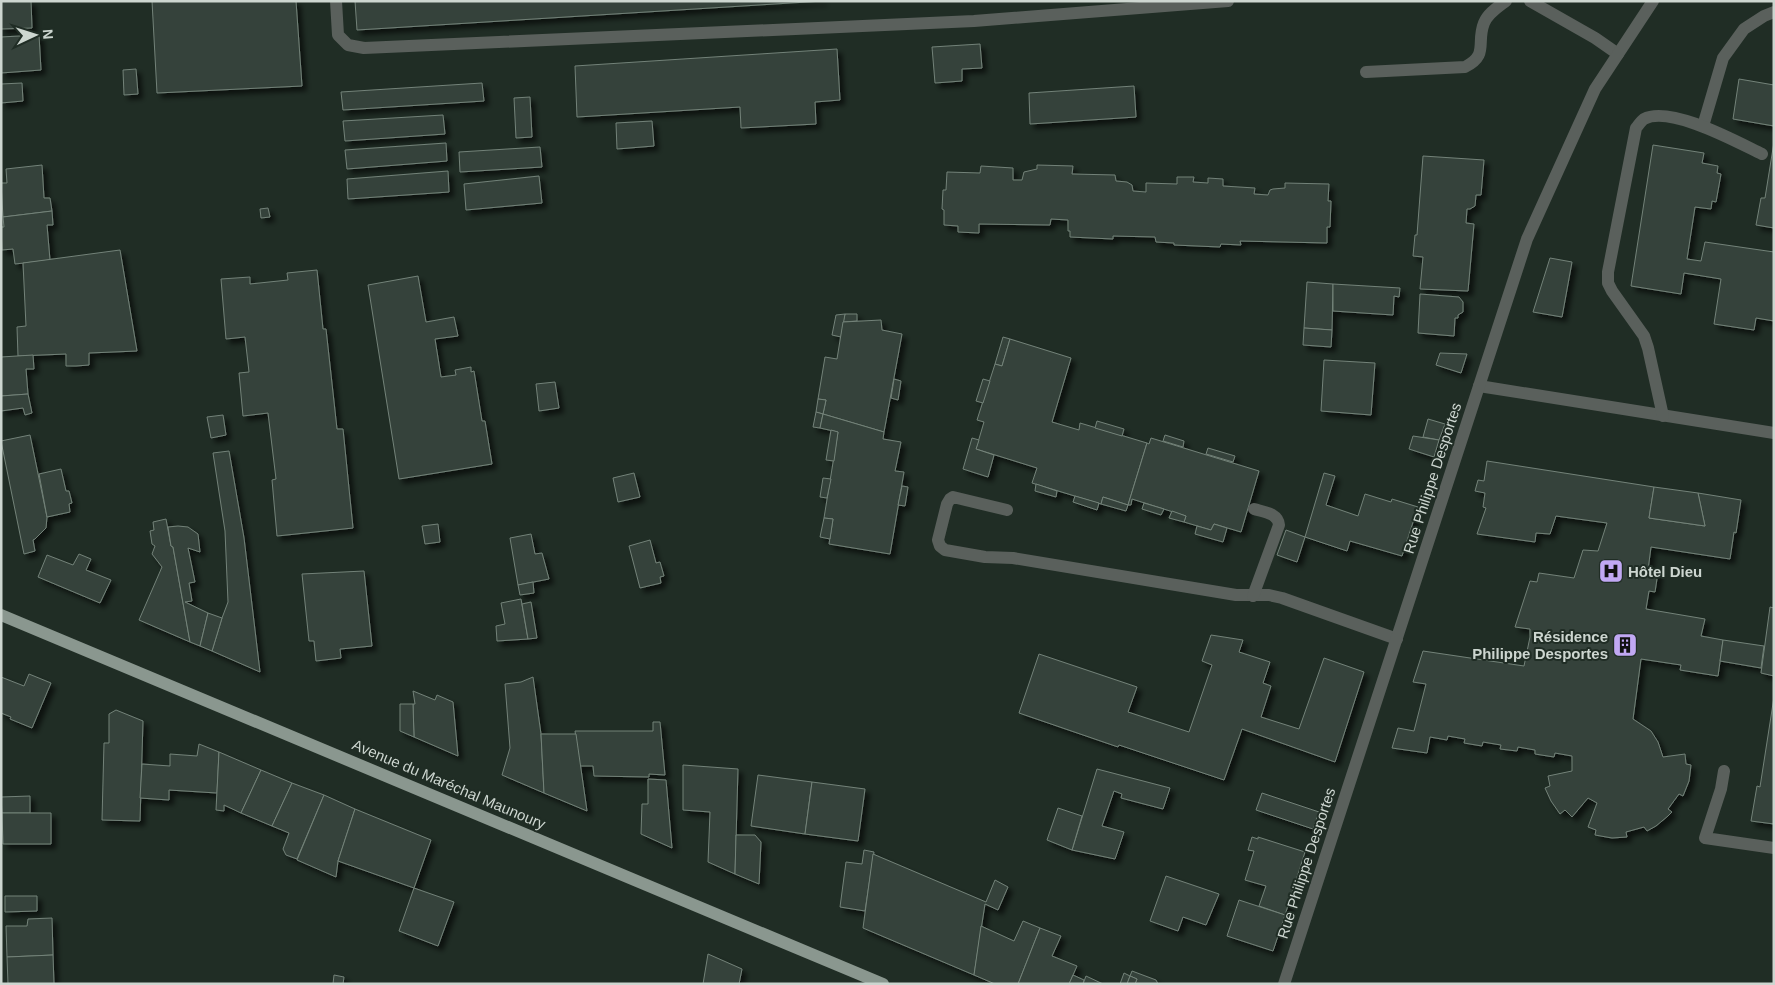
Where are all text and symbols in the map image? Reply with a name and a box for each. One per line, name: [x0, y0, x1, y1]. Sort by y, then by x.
north arrow: [10, 10, 60, 60]
text: N: [40, 28, 56, 40]
street label: Rue Philippe Desportes: [1400, 400, 1464, 556]
hospital icon: Hôtel Dieu: [1598, 558, 1624, 584]
place label: Hôtel Dieu: [1628, 563, 1702, 580]
place label: Résidence Philippe Desportes: [1472, 628, 1608, 662]
building icon: Résidence Philippe Desportes: [1612, 632, 1638, 658]
street label: Avenue du Maréchal Maunoury: [350, 736, 549, 833]
street label: Rue Philippe Desportes: [1274, 785, 1338, 941]

